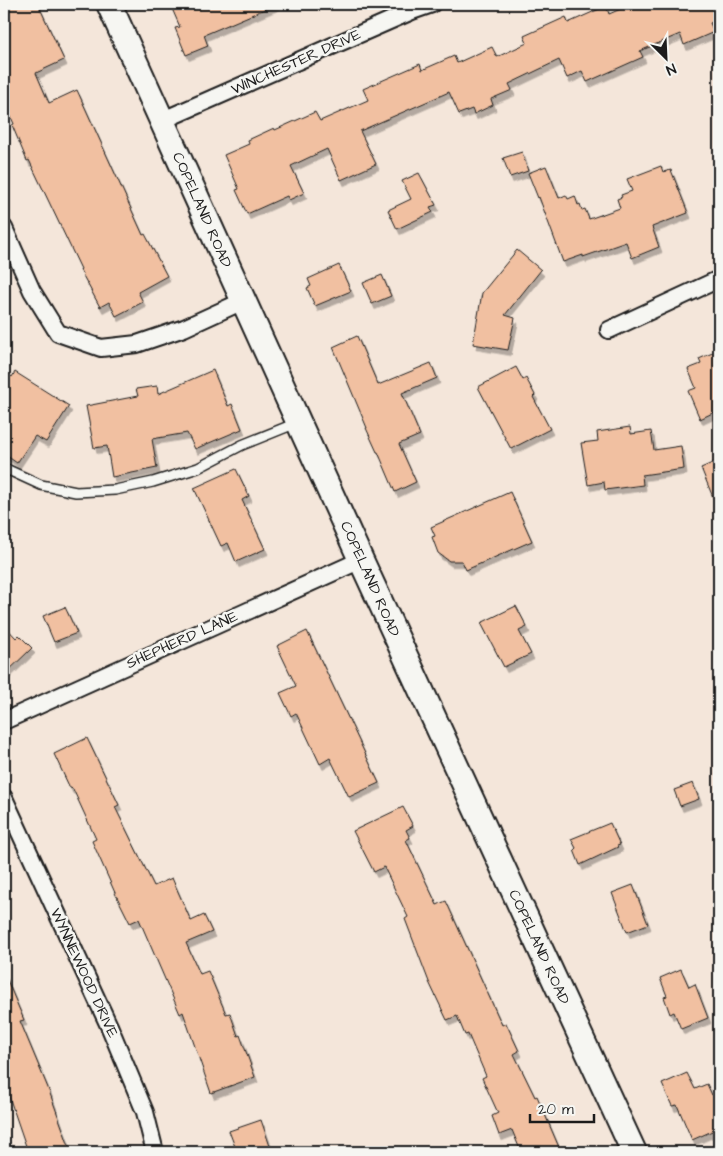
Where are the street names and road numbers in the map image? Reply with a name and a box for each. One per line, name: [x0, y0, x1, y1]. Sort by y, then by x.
street label: WINCHESTER DRIVE: [228, 24, 364, 100]
street label: COPELAND ROAD: [167, 149, 237, 271]
street label: COPELAND ROAD: [335, 518, 405, 640]
street label: SHEPHERD LANE: [123, 606, 241, 674]
street label: COPELAND ROAD: [503, 886, 575, 1008]
street label: WYNNEWOOD DRIVE: [45, 905, 123, 1041]

